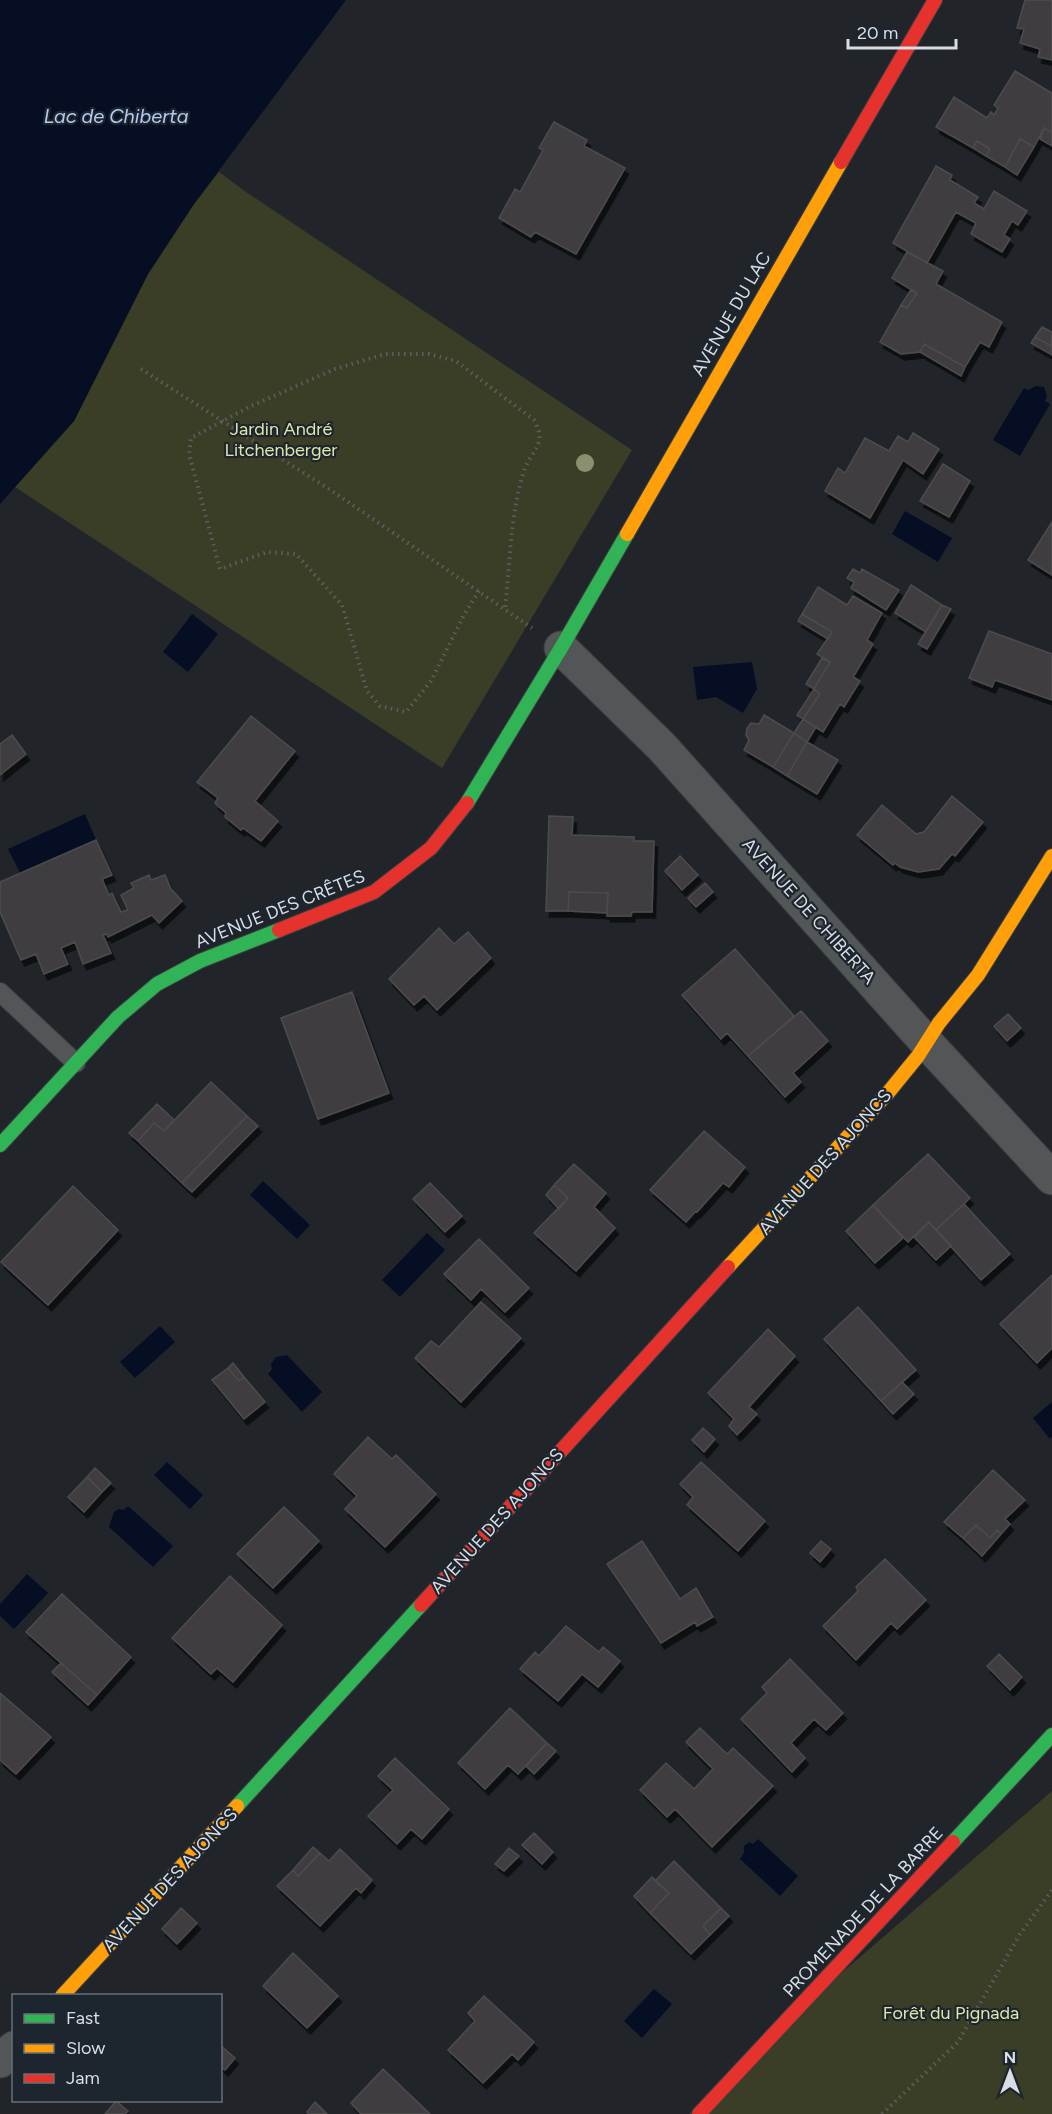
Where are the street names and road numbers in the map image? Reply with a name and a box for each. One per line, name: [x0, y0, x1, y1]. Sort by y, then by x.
street label: AVENUE DU LAC: [686, 248, 776, 380]
street label: AVENUE DE CHIBERTA: [738, 833, 880, 989]
street label: AVENUE DES CRÊTES: [192, 865, 368, 953]
street label: AVENUE DES AJONCS: [754, 1085, 896, 1239]
street label: AVENUE DES AJONCS: [426, 1444, 568, 1598]
street label: AVENUE DES AJONCS: [98, 1804, 242, 1956]
street label: PROMENADE DE LA BARRE: [778, 1822, 948, 2002]

